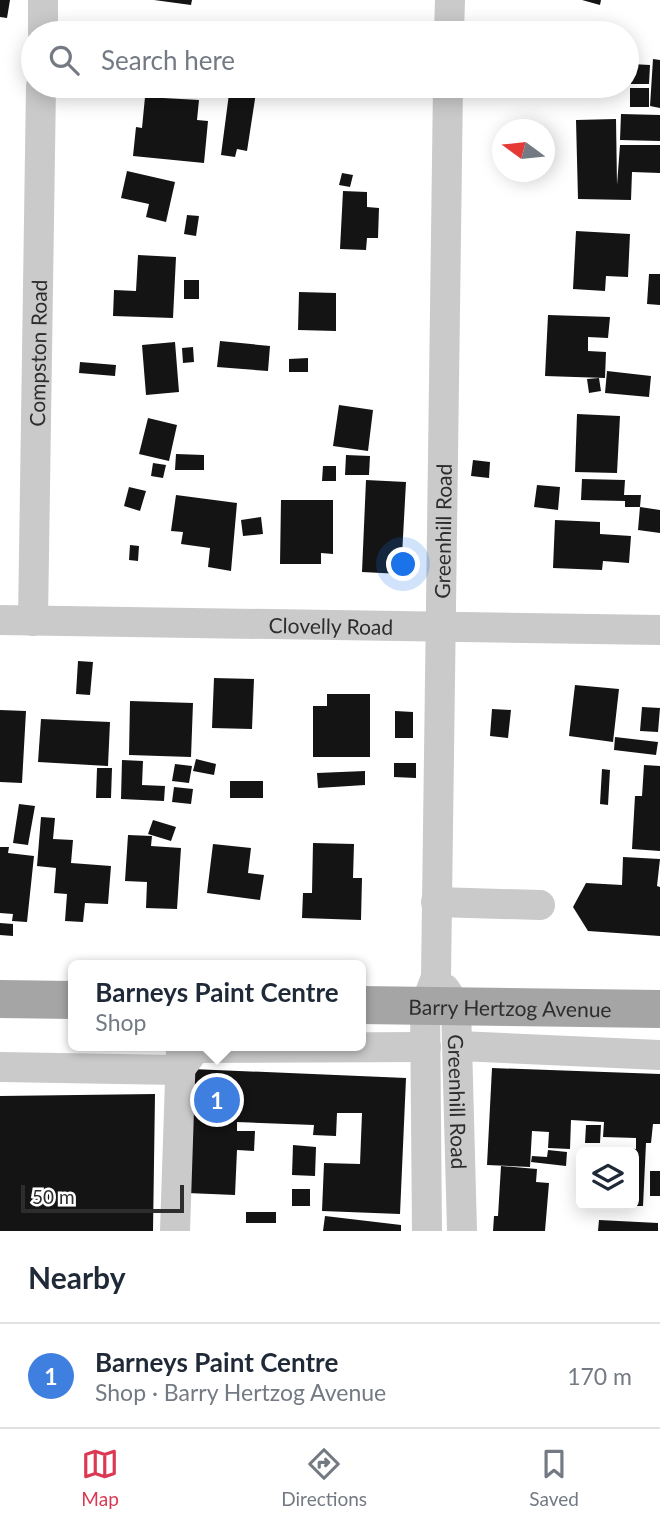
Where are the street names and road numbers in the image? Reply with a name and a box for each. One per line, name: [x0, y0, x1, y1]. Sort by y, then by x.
street label: Compston Road: [23, 279, 51, 427]
street label: Greenhill Road: [429, 463, 455, 599]
street label: Clovelly Road: [269, 612, 393, 638]
street label: Barry Hertzog Avenue: [408, 993, 612, 1021]
street label: Greenhill Road: [444, 1034, 473, 1170]

